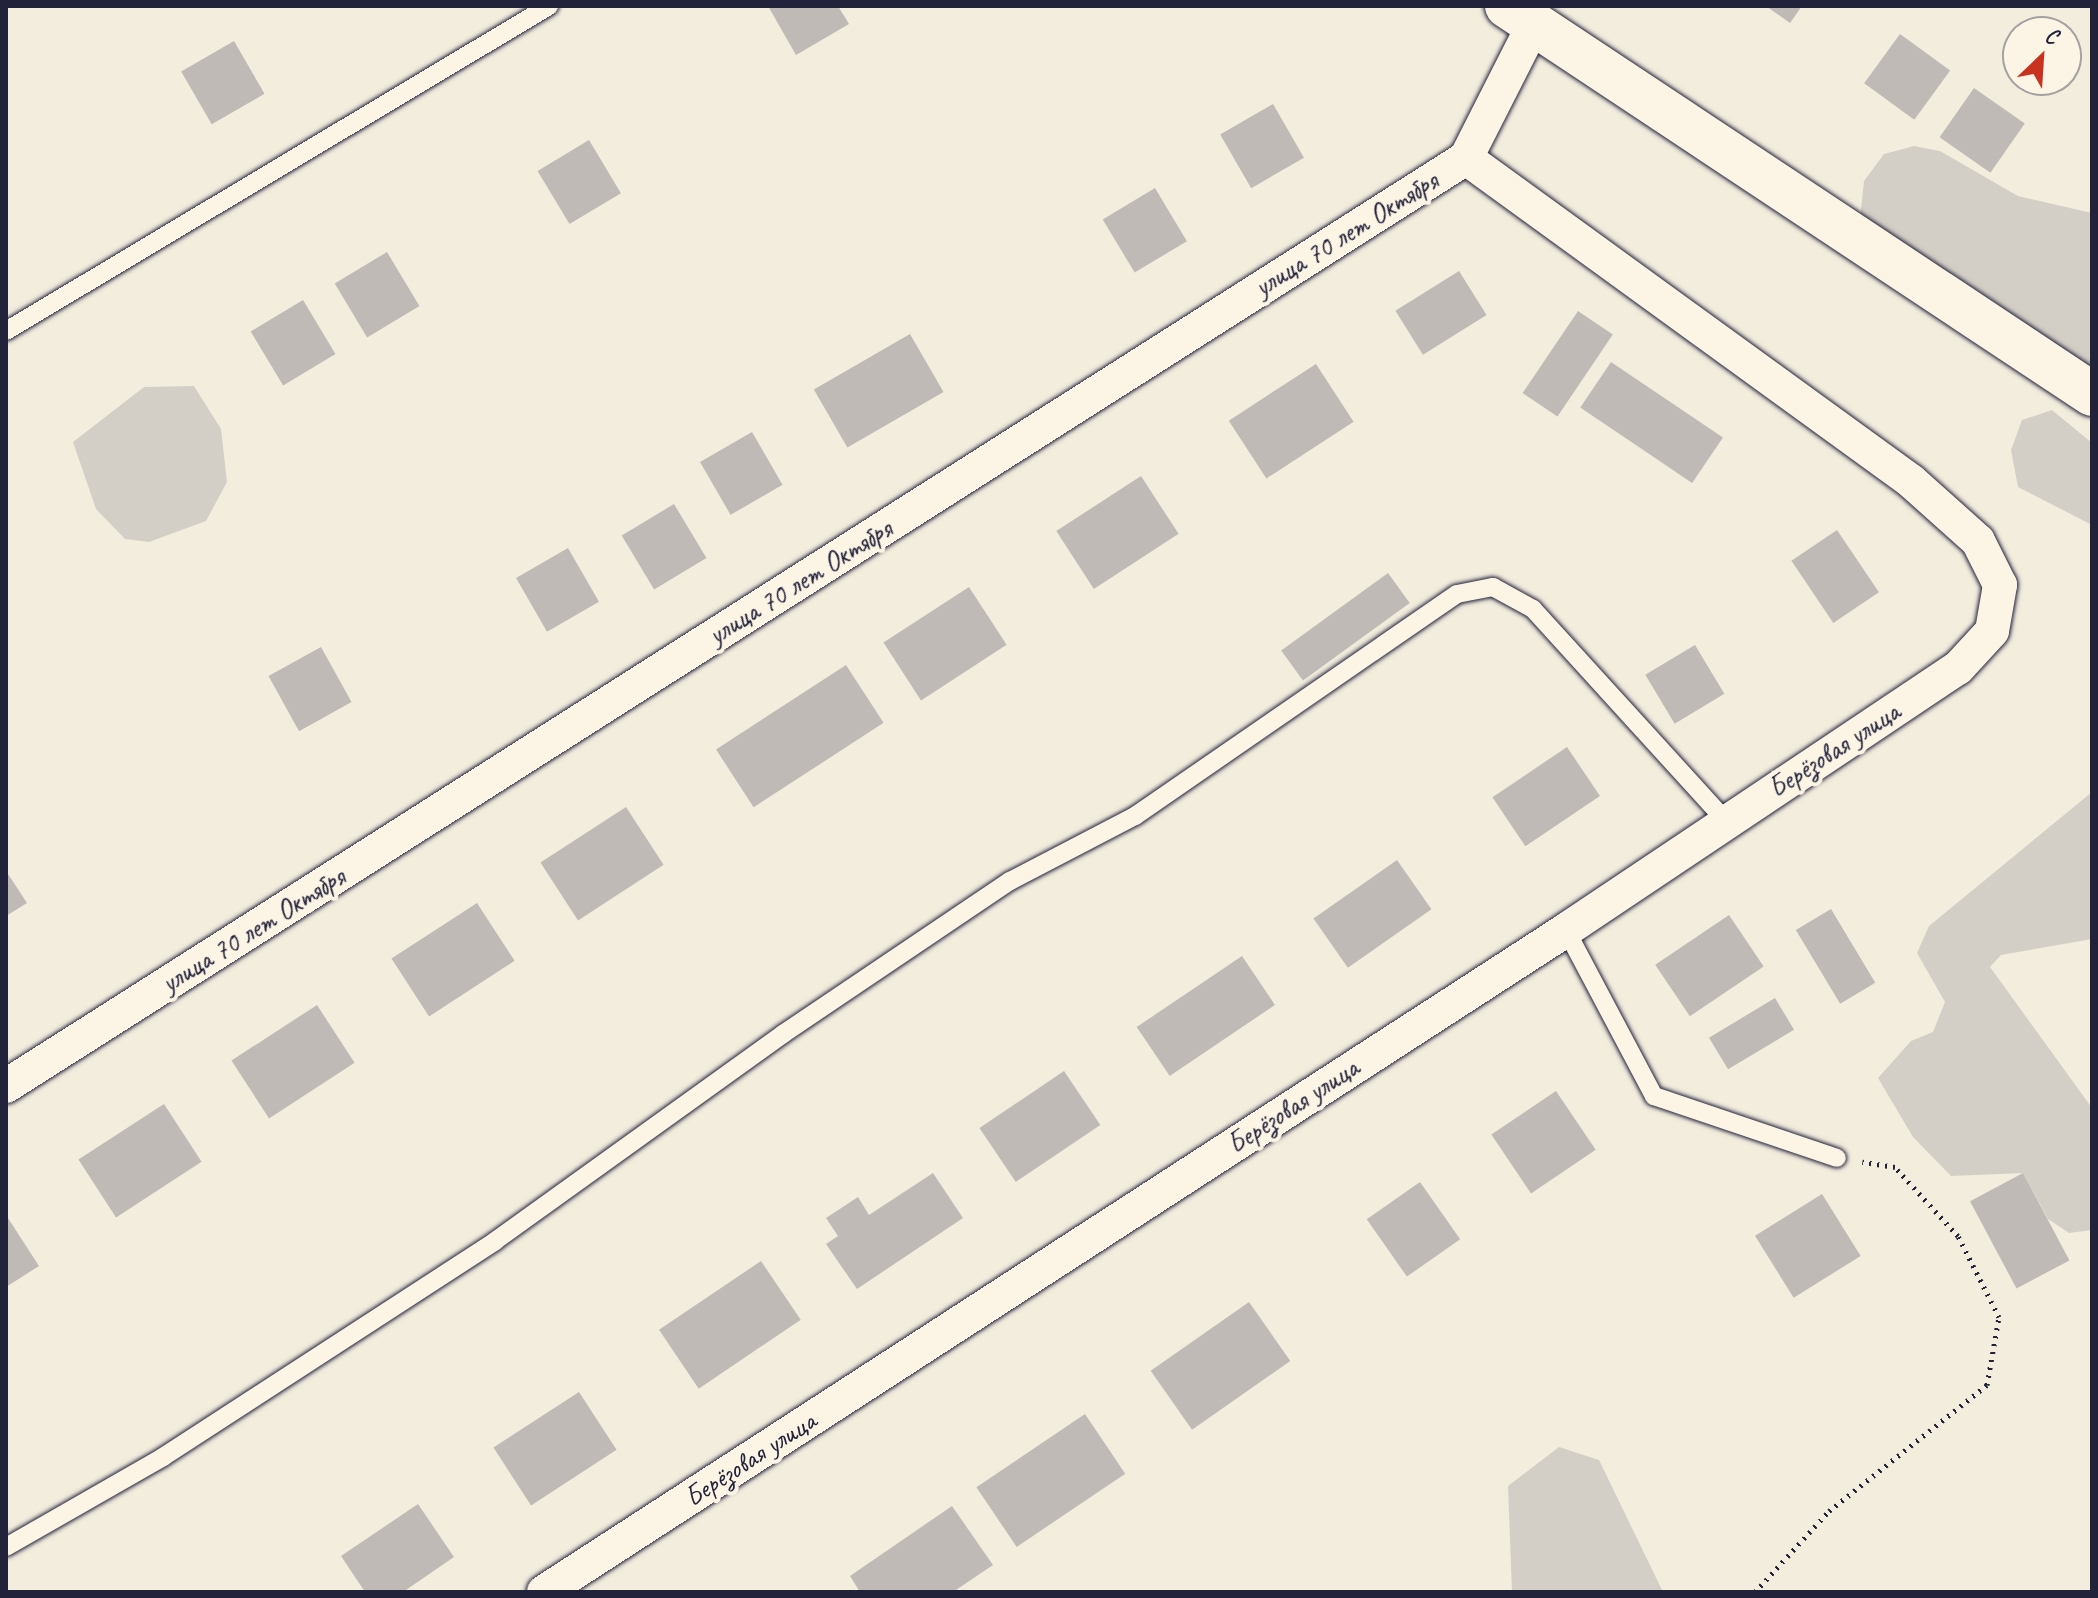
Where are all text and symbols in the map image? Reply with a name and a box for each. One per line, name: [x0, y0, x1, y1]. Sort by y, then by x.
north arrow: [2002, 16, 2082, 96]
text: С: [2040, 21, 2062, 51]
street label: улица 70 лет Октября: [1246, 163, 1446, 305]
street label: улица 70 лет Октября: [700, 511, 900, 653]
street label: Берёзовая улица: [1762, 695, 1906, 805]
street label: улица 70 лет Октября: [153, 859, 353, 1001]
street label: Берёзовая улица: [1221, 1051, 1365, 1161]
street label: Берёзовая улица: [678, 1404, 822, 1514]

